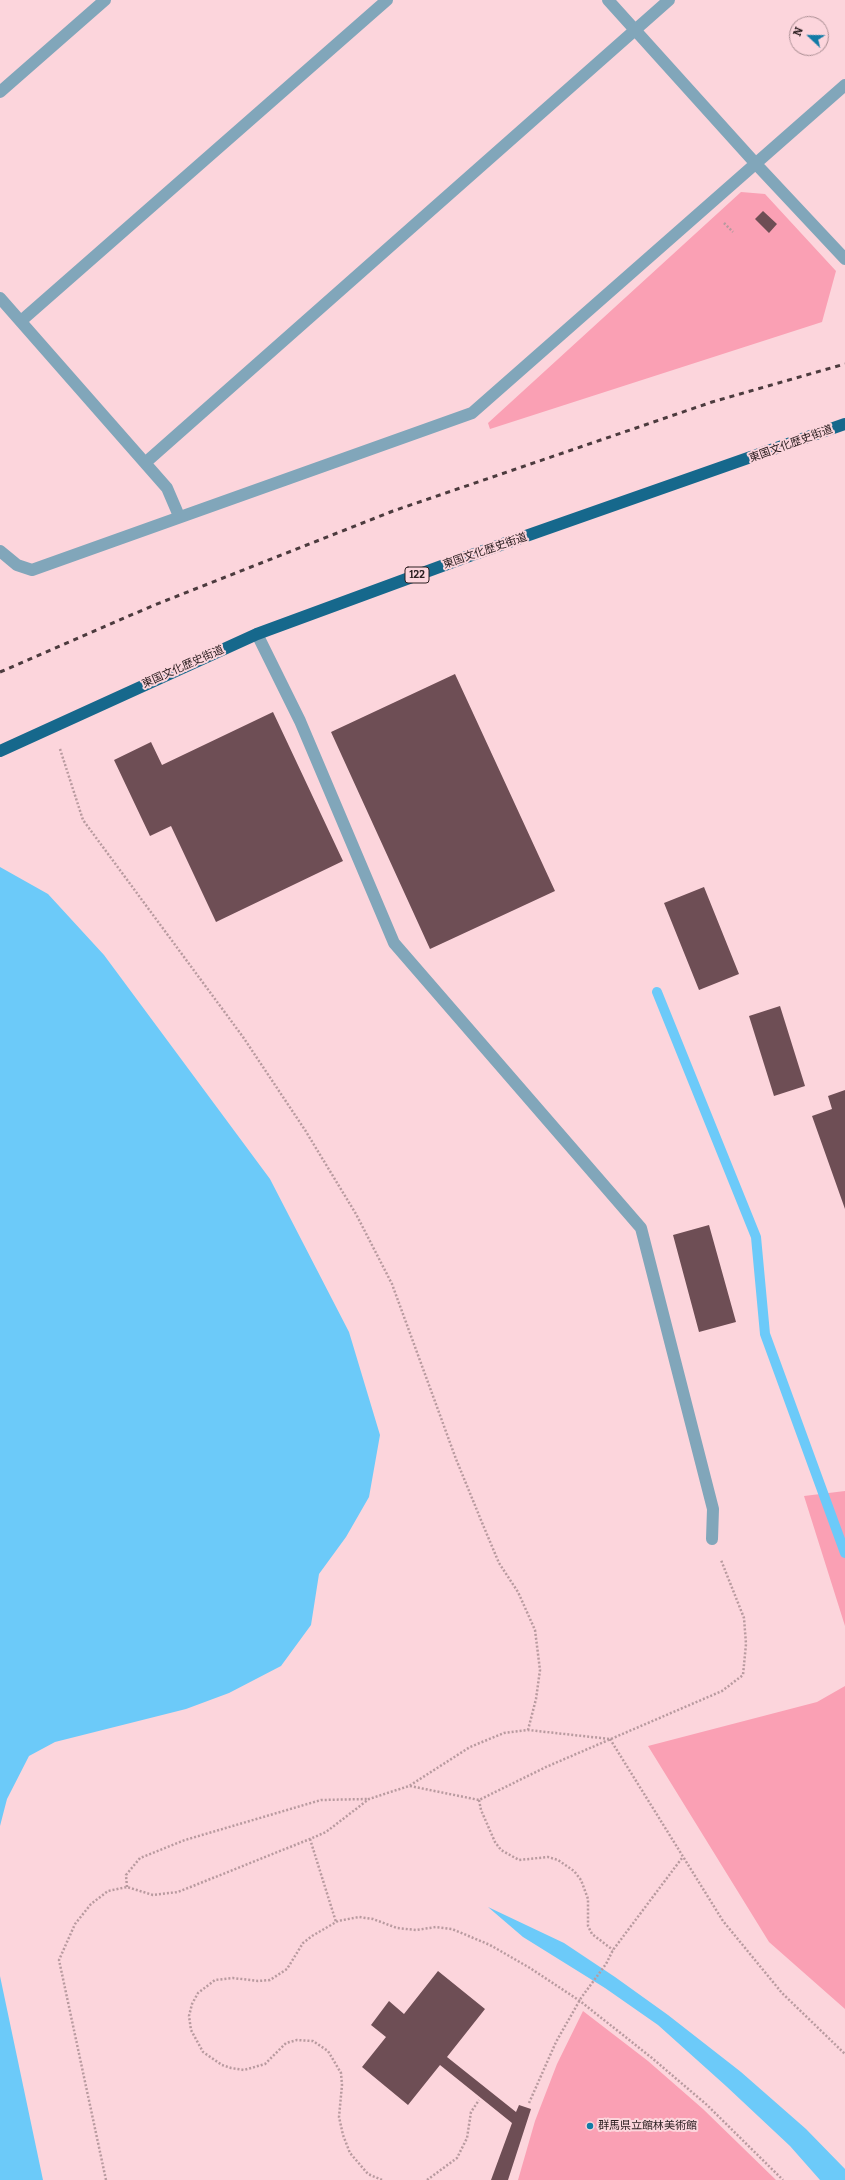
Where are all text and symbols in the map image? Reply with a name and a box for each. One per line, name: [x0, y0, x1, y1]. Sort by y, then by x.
north arrow: [789, 16, 829, 56]
text: N: [791, 25, 806, 38]
street label: 東国文化歴史街道: [747, 423, 835, 465]
street label: 東国文化歴史街道: [441, 530, 529, 572]
road number: 122: [405, 567, 429, 583]
street label: 東国文化歴史街道: [140, 643, 226, 691]
place label: 群馬県立館林美術館: [598, 2119, 697, 2133]
marker: 群馬県立館林美術館: [585, 2121, 595, 2131]

